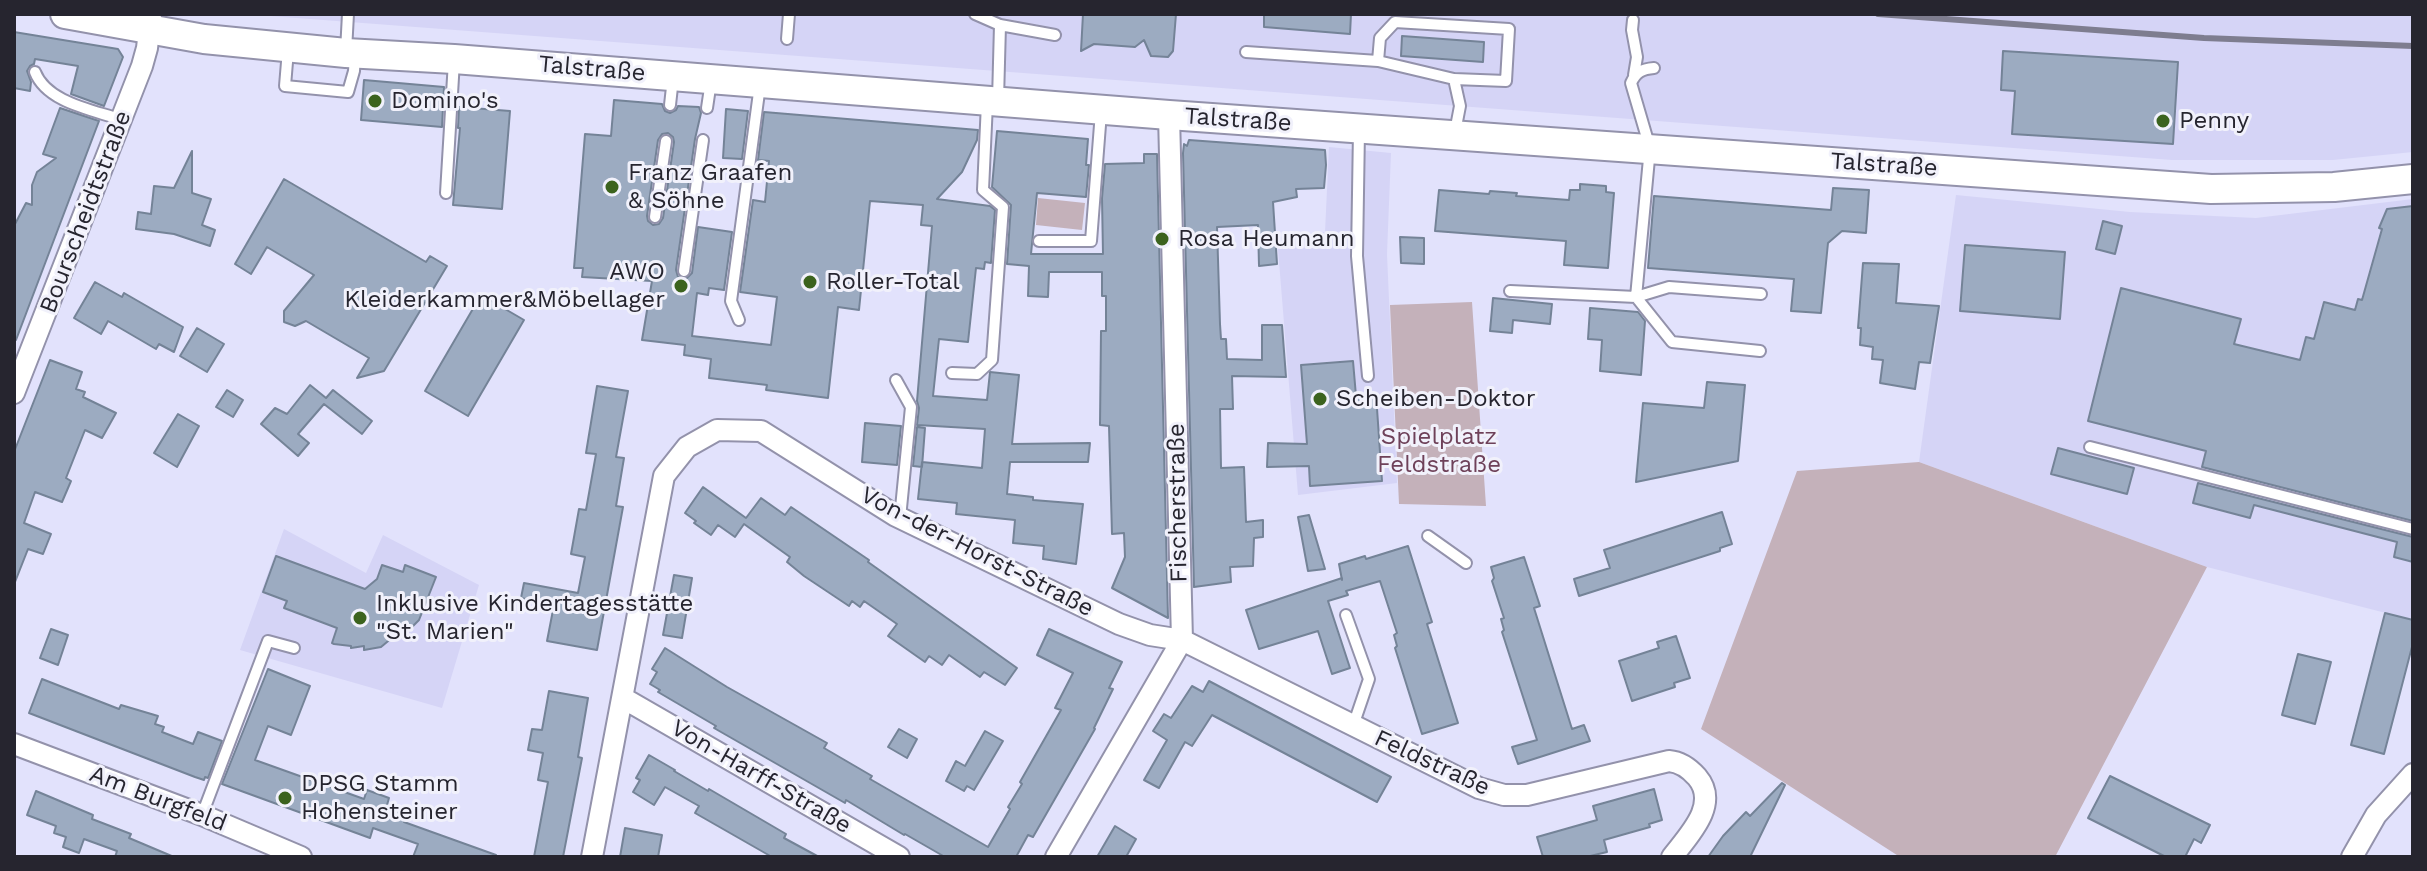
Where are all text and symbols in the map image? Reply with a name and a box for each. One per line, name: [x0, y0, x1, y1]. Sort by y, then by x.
street label: Talstraße: [537, 50, 647, 88]
place label: Domino's: [391, 87, 499, 115]
marker: Domino's: [366, 92, 384, 110]
street label: Talstraße: [1183, 102, 1293, 138]
street label: Bourscheidtstraße: [34, 107, 138, 317]
place label: Penny: [2179, 107, 2249, 135]
marker: Penny: [2154, 112, 2172, 130]
street label: Talstraße: [1829, 147, 1939, 183]
place label: Franz Graafen & Söhne: [628, 159, 792, 215]
marker: Franz Graafen & Söhne: [603, 178, 621, 196]
place label: Rosa Heumann: [1178, 225, 1355, 253]
marker: Rosa Heumann: [1153, 230, 1171, 248]
place label: AWO Kleiderkammer&Möbellager: [344, 258, 665, 314]
place label: Roller-Total: [826, 268, 960, 296]
marker: Roller-Total: [801, 273, 819, 291]
marker: AWO Kleiderkammer&Möbellager: [672, 277, 690, 295]
place label: Scheiben-Doktor: [1336, 385, 1535, 413]
marker: Scheiben-Doktor: [1311, 390, 1329, 408]
street label: Fischerstraße: [1162, 423, 1194, 583]
park label: Spielplatz Feldstraße: [1377, 423, 1501, 479]
street label: Von-der-Horst-Straße: [856, 481, 1098, 623]
place label: Inklusive Kindertagesstätte "St. Marien": [376, 590, 693, 646]
marker: Inklusive Kindertagesstätte "St. Marien": [351, 609, 369, 627]
street label: Von-Harff-Straße: [666, 714, 856, 840]
street label: Feldstraße: [1370, 724, 1494, 802]
street label: Am Burgfeld: [85, 760, 231, 838]
place label: DPSG Stamm Hohensteiner: [301, 770, 459, 826]
marker: DPSG Stamm Hohensteiner: [276, 789, 294, 807]

